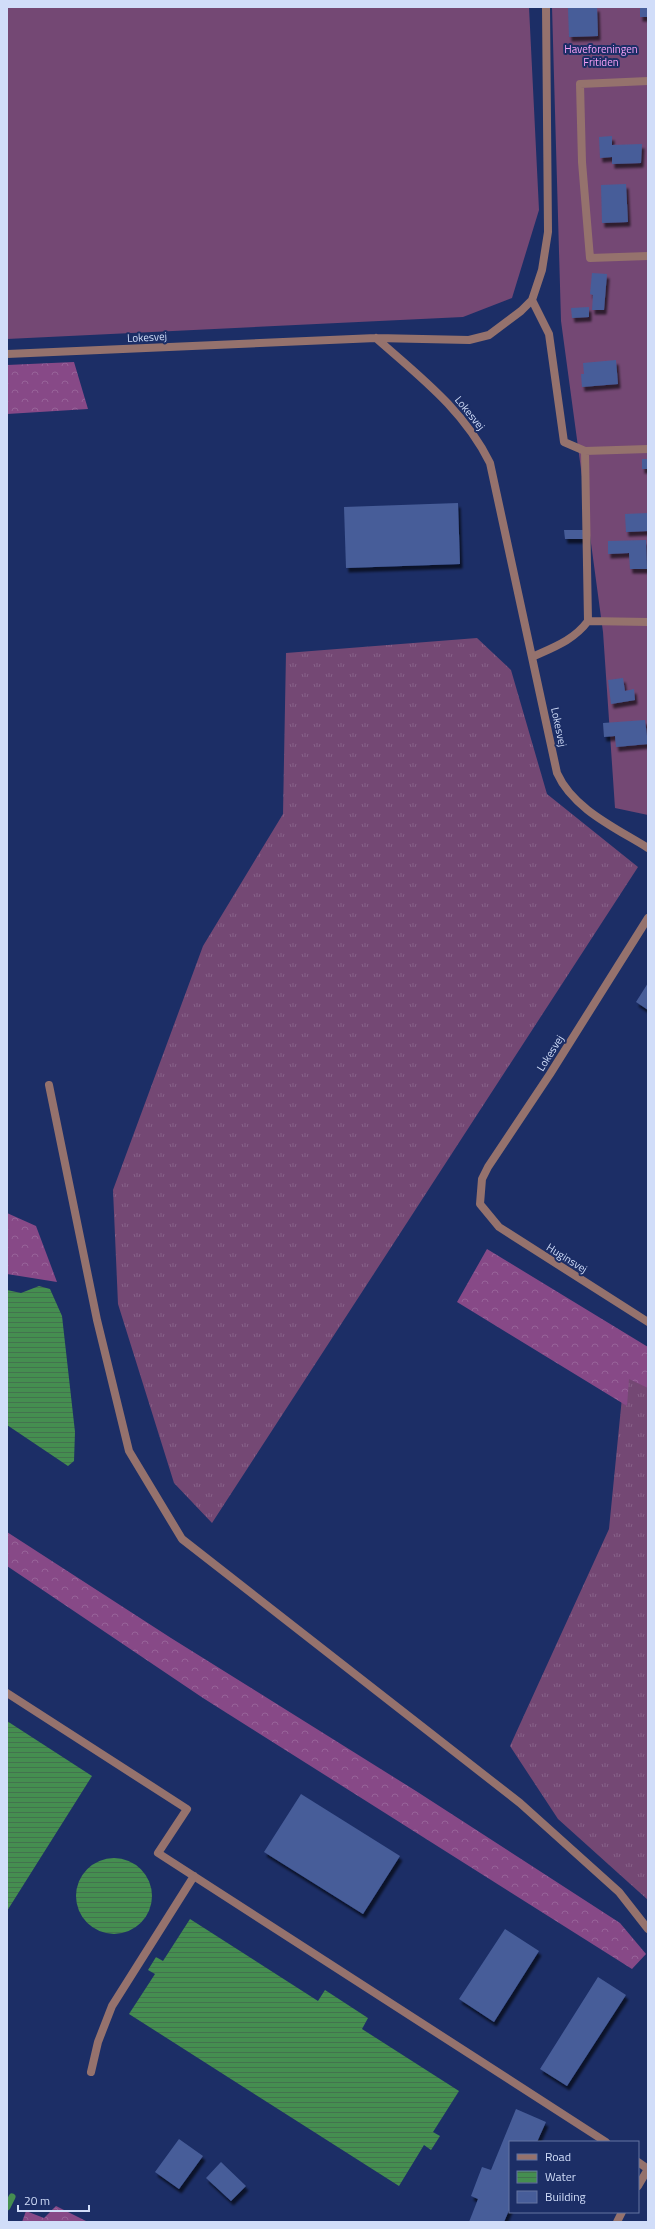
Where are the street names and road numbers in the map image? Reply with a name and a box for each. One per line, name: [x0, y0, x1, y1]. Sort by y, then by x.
street label: Lokesvej: [127, 328, 167, 346]
street label: Lokesvej: [451, 392, 489, 434]
street label: Lokesvej: [547, 706, 571, 748]
street label: Lokesvej: [533, 1032, 567, 1074]
street label: Huginsvej: [543, 1239, 591, 1277]

